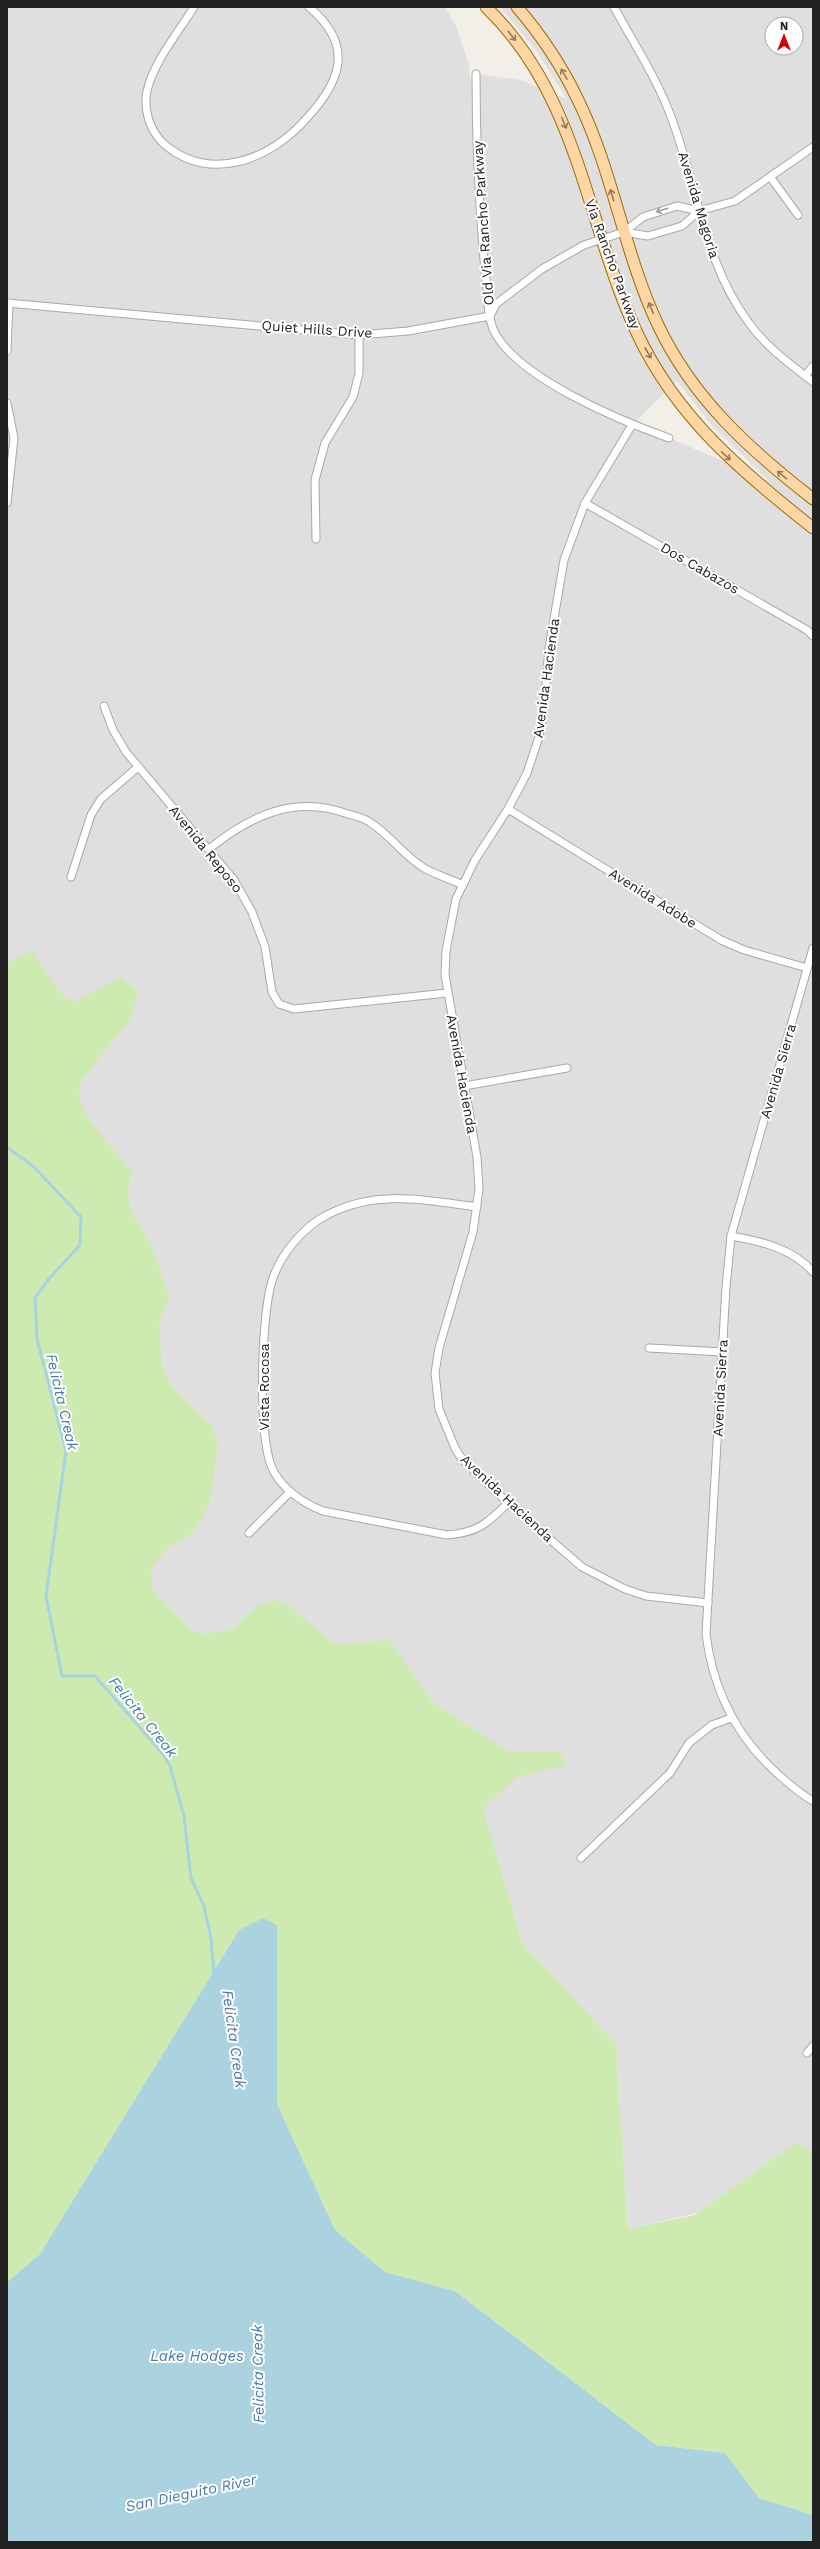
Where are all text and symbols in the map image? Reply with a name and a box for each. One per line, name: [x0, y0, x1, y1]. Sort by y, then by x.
north arrow: [764, 16, 804, 56]
text: N: [780, 20, 788, 33]
one-way arrow: [508, 30, 516, 41]
one-way arrow: [560, 68, 568, 80]
one-way arrow: [560, 117, 568, 129]
street label: Old Via Rancho Parkway: [469, 139, 497, 306]
street label: Avenida Magoria: [675, 150, 723, 260]
one-way arrow: [608, 188, 615, 201]
street label: Via Rancho Parkway: [582, 197, 644, 332]
one-way arrow: [656, 207, 668, 215]
one-way arrow: [647, 302, 654, 314]
street label: Quiet Hills Drive: [261, 317, 373, 341]
one-way arrow: [644, 346, 652, 358]
one-way arrow: [721, 451, 731, 460]
one-way arrow: [777, 471, 788, 480]
street label: Dos Cabazos: [658, 539, 742, 597]
street label: Avenida Hacienda: [530, 617, 562, 739]
street label: Avenida Reposo: [166, 802, 246, 896]
street label: Avenida Adobe: [606, 865, 700, 931]
street label: Avenida Hacienda: [444, 1013, 480, 1135]
street label: Avenida Sierra: [757, 1022, 799, 1120]
street label: Avenida Sierra: [709, 1339, 731, 1437]
street label: Vista Rocosa: [256, 1343, 272, 1431]
water label: Felicita Creak: [42, 1352, 82, 1453]
street label: Avenida Hacienda: [457, 1451, 557, 1545]
water label: Felicita Creak: [105, 1673, 182, 1762]
water label: Felicita Creak: [218, 1989, 250, 2090]
water label: Felicita Creak: [248, 2324, 268, 2424]
water label: Lake Hodges: [150, 2347, 244, 2365]
water label: San Dieguito River: [124, 2470, 259, 2516]

